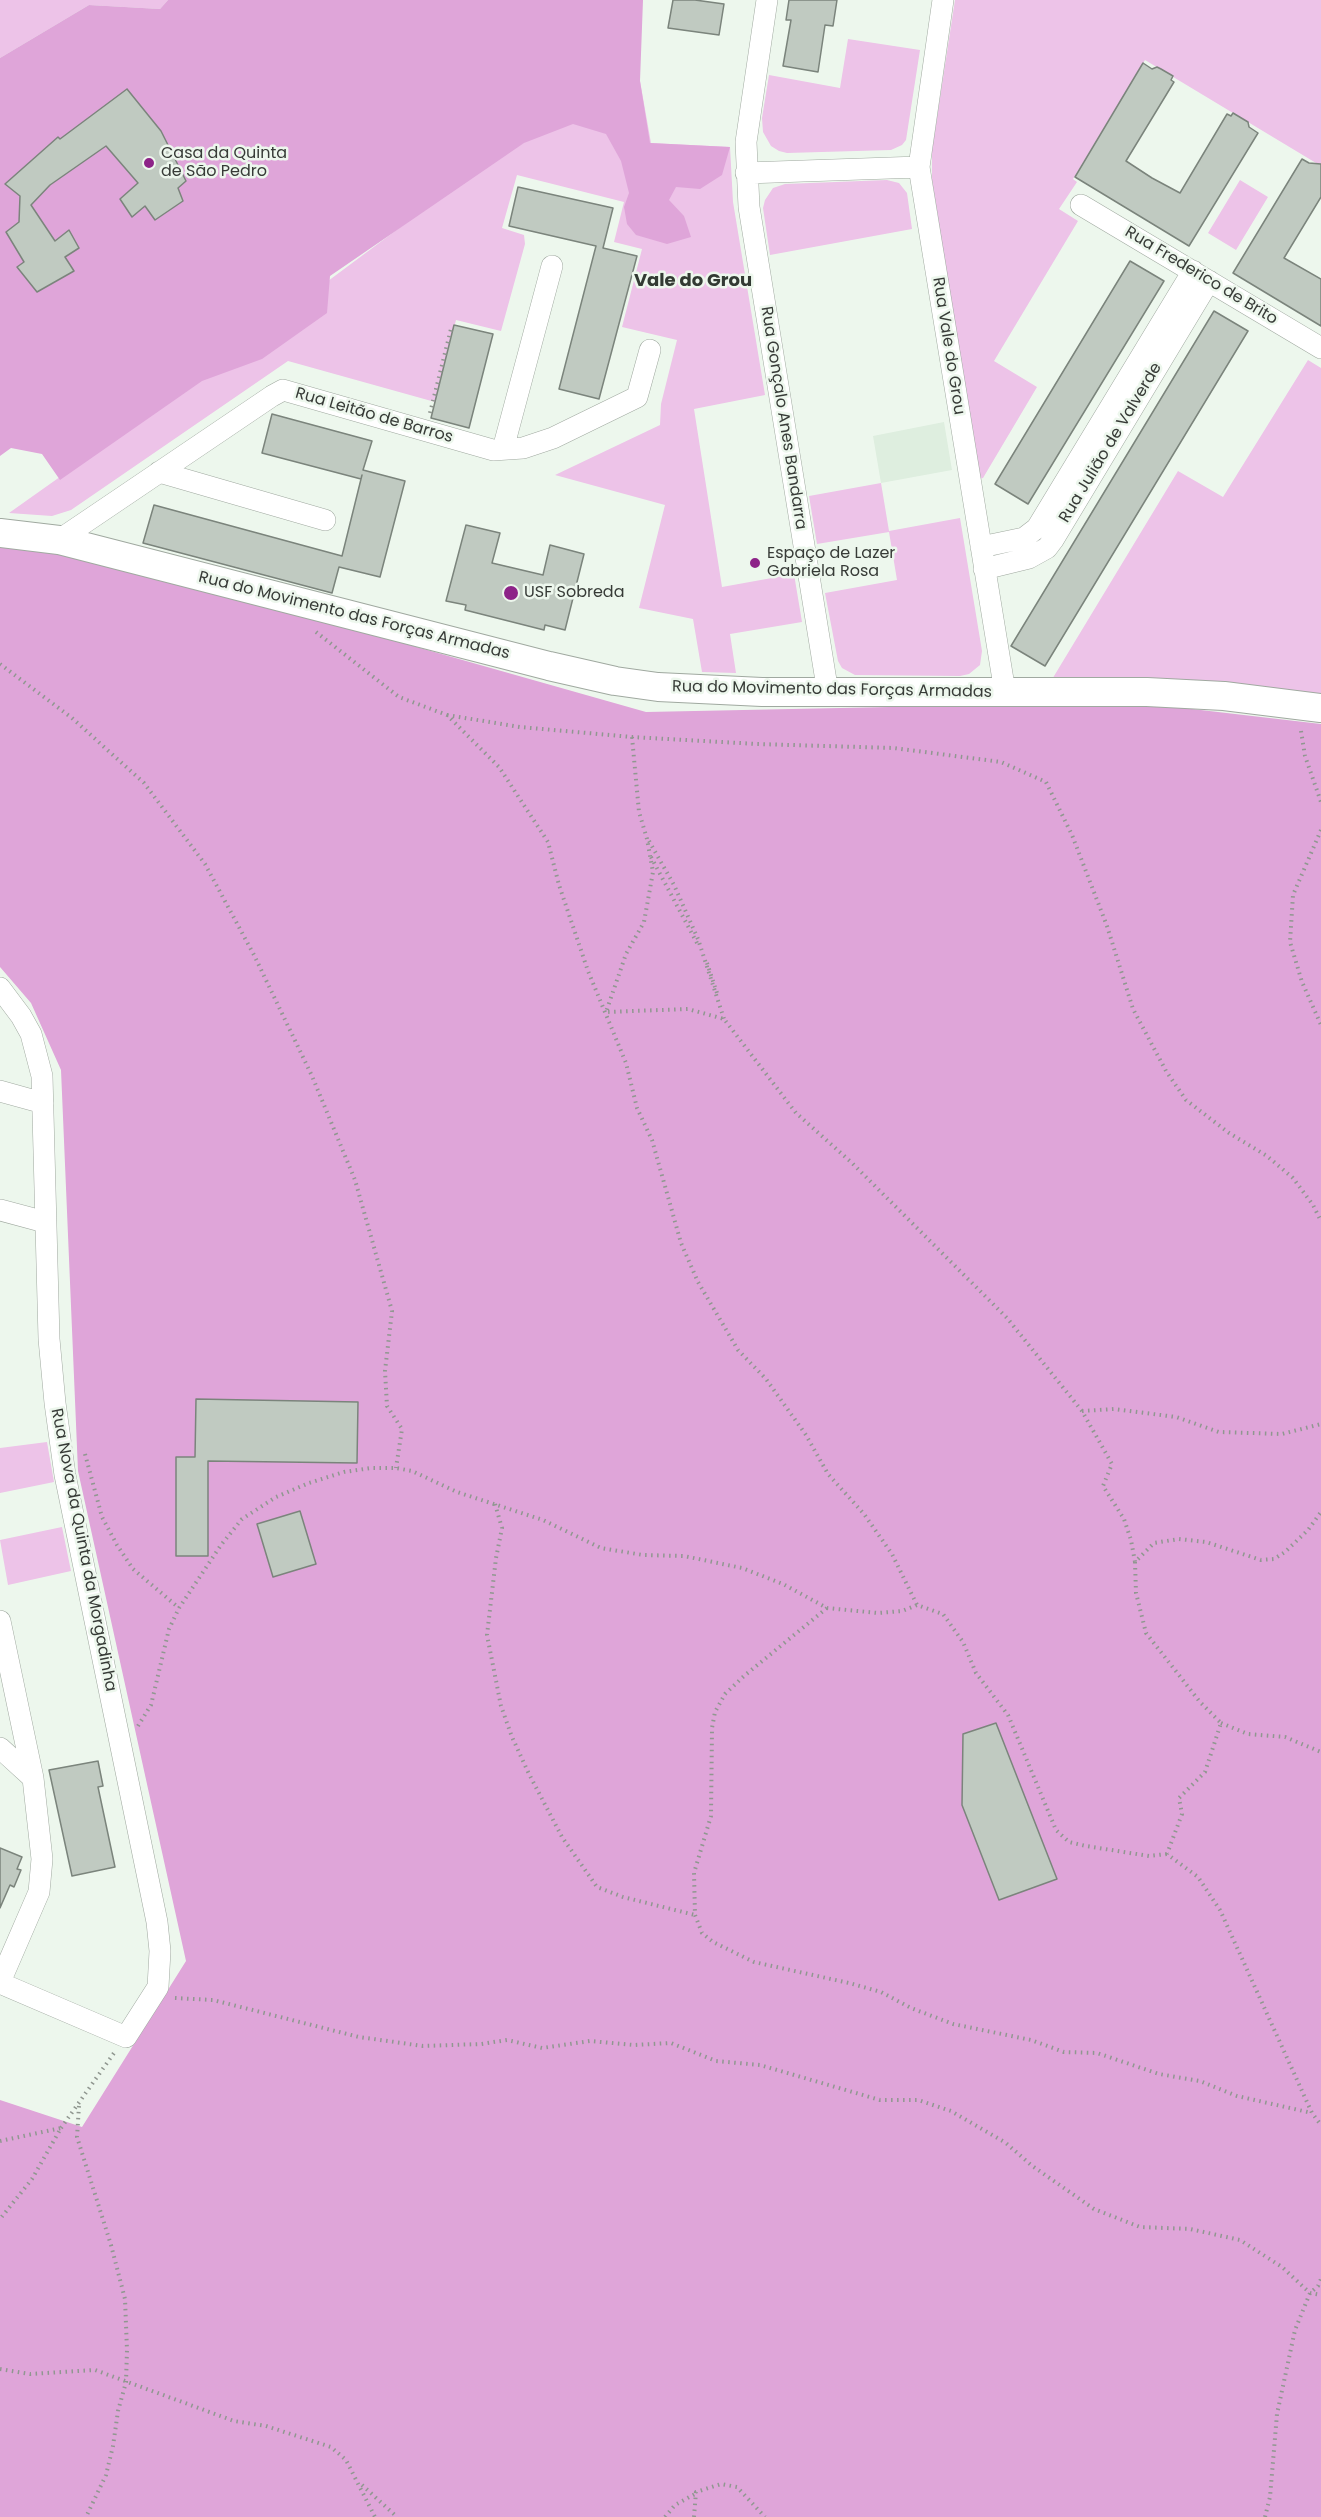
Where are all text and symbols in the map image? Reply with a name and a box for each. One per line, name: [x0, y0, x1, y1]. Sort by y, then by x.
place label: Casa da Quinta de São Pedro: [161, 144, 287, 182]
marker: Casa da Quinta de São Pedro: [142, 156, 156, 170]
street label: Rua Frederico de Brito: [1121, 223, 1281, 329]
district label: Vale do Grou: [634, 270, 752, 292]
street label: Rua Vale do Grou: [928, 276, 968, 416]
street label: Rua Gonçalo Anes Bandarra: [756, 305, 810, 531]
street label: Rua Julião de Valverde: [1056, 360, 1166, 526]
street label: Rua Leitão de Barros: [293, 384, 455, 448]
place label: Espaço de Lazer Gabriela Rosa: [767, 544, 895, 582]
marker: Espaço de Lazer Gabriela Rosa: [748, 556, 762, 570]
street label: Rua do Movimento das Forças Armadas: [196, 568, 512, 664]
place label: USF Sobreda: [524, 583, 624, 603]
marker: USF Sobreda: [502, 584, 520, 602]
street label: Rua do Movimento das Forças Armadas: [672, 678, 992, 702]
street label: Rua Nova da Quinta da Morgadinha: [46, 1407, 120, 1693]

